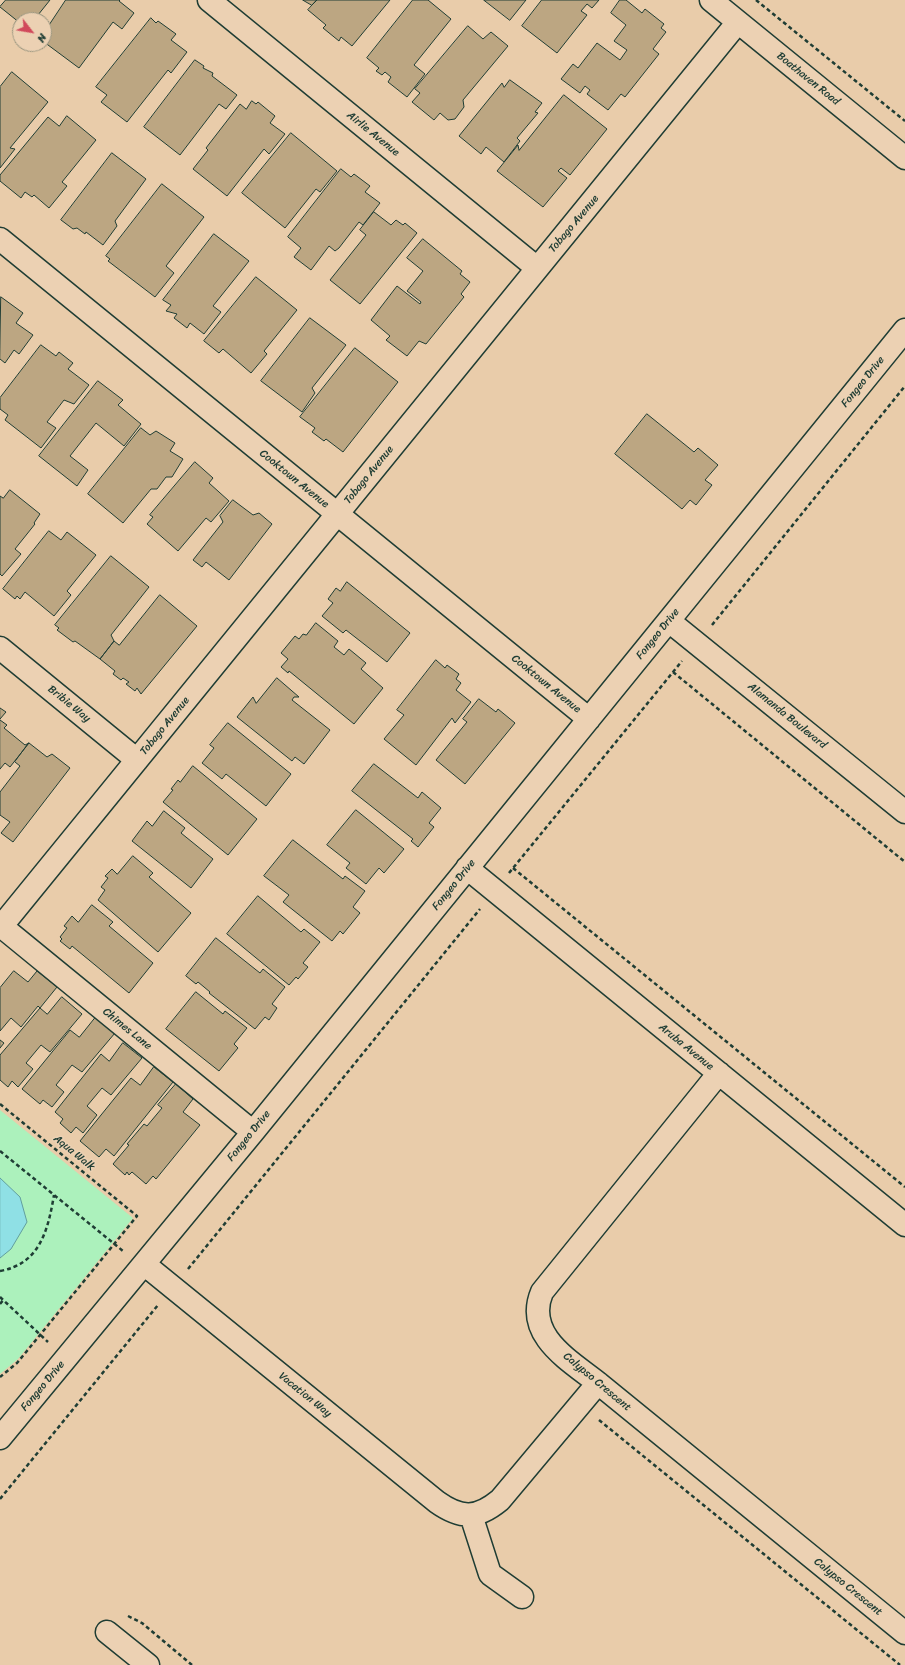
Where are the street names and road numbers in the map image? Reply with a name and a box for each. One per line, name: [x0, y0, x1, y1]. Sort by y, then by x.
street label: Boathaven Road: [774, 50, 842, 108]
street label: Airlie Avenue: [344, 109, 402, 159]
street label: Tobago Avenue: [546, 192, 602, 256]
street label: Fongeo Drive: [838, 354, 888, 410]
street label: Tobago Avenue: [341, 443, 397, 507]
street label: Cooktown Avenue: [257, 447, 331, 511]
street label: Fongeo Drive: [633, 606, 683, 662]
street label: Cooktown Avenue: [509, 652, 583, 716]
street label: Alamanda Boulevard: [745, 680, 829, 752]
street label: Bribie Way: [45, 683, 93, 725]
street label: Tobago Avenue: [137, 694, 193, 758]
street label: Fongeo Drive: [429, 857, 479, 913]
street label: Chimes Lane: [100, 1005, 154, 1053]
street label: Aruba Avenue: [656, 1021, 716, 1073]
street label: Fongeo Drive: [224, 1108, 274, 1164]
street label: Aqua Walk: [50, 1132, 98, 1174]
street label: Calypso Crescent: [560, 1350, 634, 1414]
street label: Fongeo Drive: [18, 1358, 68, 1414]
street label: Vacation Way: [276, 1370, 334, 1420]
street label: Calypso Crescent: [811, 1555, 885, 1619]

